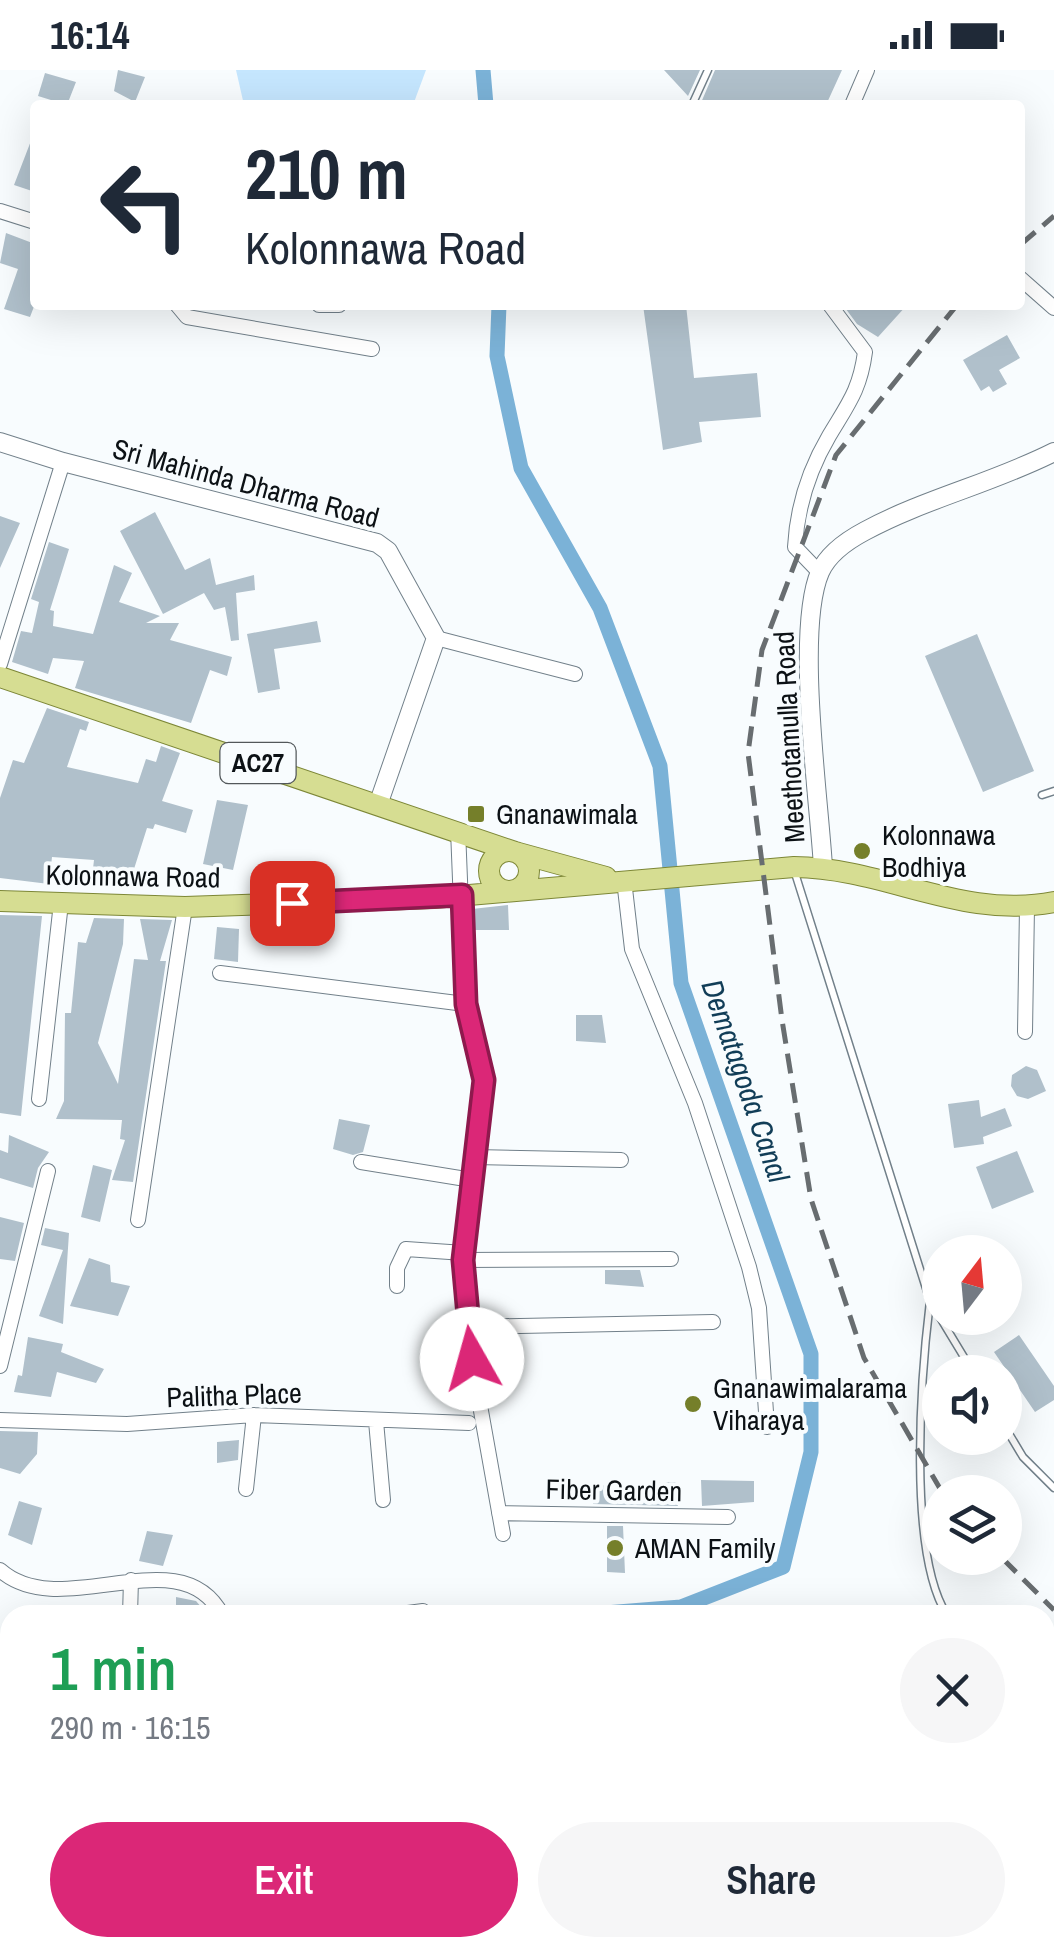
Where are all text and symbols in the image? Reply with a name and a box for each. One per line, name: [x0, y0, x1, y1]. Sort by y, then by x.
text: 16:14: [50, 10, 130, 61]
text: 210 m: [245, 127, 408, 221]
icon: left: [80, 140, 210, 270]
text: Kolonnawa Road: [245, 217, 526, 278]
street label: Sri Mahinda Dharma Road: [109, 429, 383, 537]
street label: Meethotamulla Road: [764, 630, 814, 844]
road number: AC27: [220, 743, 296, 783]
place label: Gnanawimala: [496, 795, 638, 833]
marker: Gnanawimala: [465, 803, 487, 825]
place label: Kolonnawa Bodhiya: [882, 816, 996, 886]
marker: Kolonnawa Bodhiya: [851, 840, 873, 862]
street label: Kolonnawa Road: [45, 855, 221, 897]
pin: [250, 861, 335, 946]
icon: arrive: [265, 876, 320, 931]
water label: Dematagoda Canal: [693, 974, 800, 1188]
north arrow: [922, 1235, 1022, 1335]
map controls: [922, 1235, 1022, 1575]
position arrow: [420, 1307, 524, 1411]
button: sound: [922, 1355, 1022, 1455]
place label: Gnanawimalarama Viharaya: [713, 1369, 907, 1439]
street label: Palitha Place: [166, 1374, 302, 1416]
marker: Gnanawimalarama Viharaya: [682, 1393, 704, 1415]
street label: Fiber Garden: [545, 1470, 683, 1510]
button: layers: [922, 1475, 1022, 1575]
place label: AMAN Family: [634, 1529, 776, 1567]
marker: AMAN Family: [604, 1537, 626, 1559]
text: 1 min: [50, 1628, 177, 1709]
button: close: [900, 1638, 1005, 1743]
text: 290 m · 16:15: [50, 1706, 210, 1749]
button: Exit: [50, 1822, 518, 1937]
button: Share: [538, 1822, 1005, 1937]

